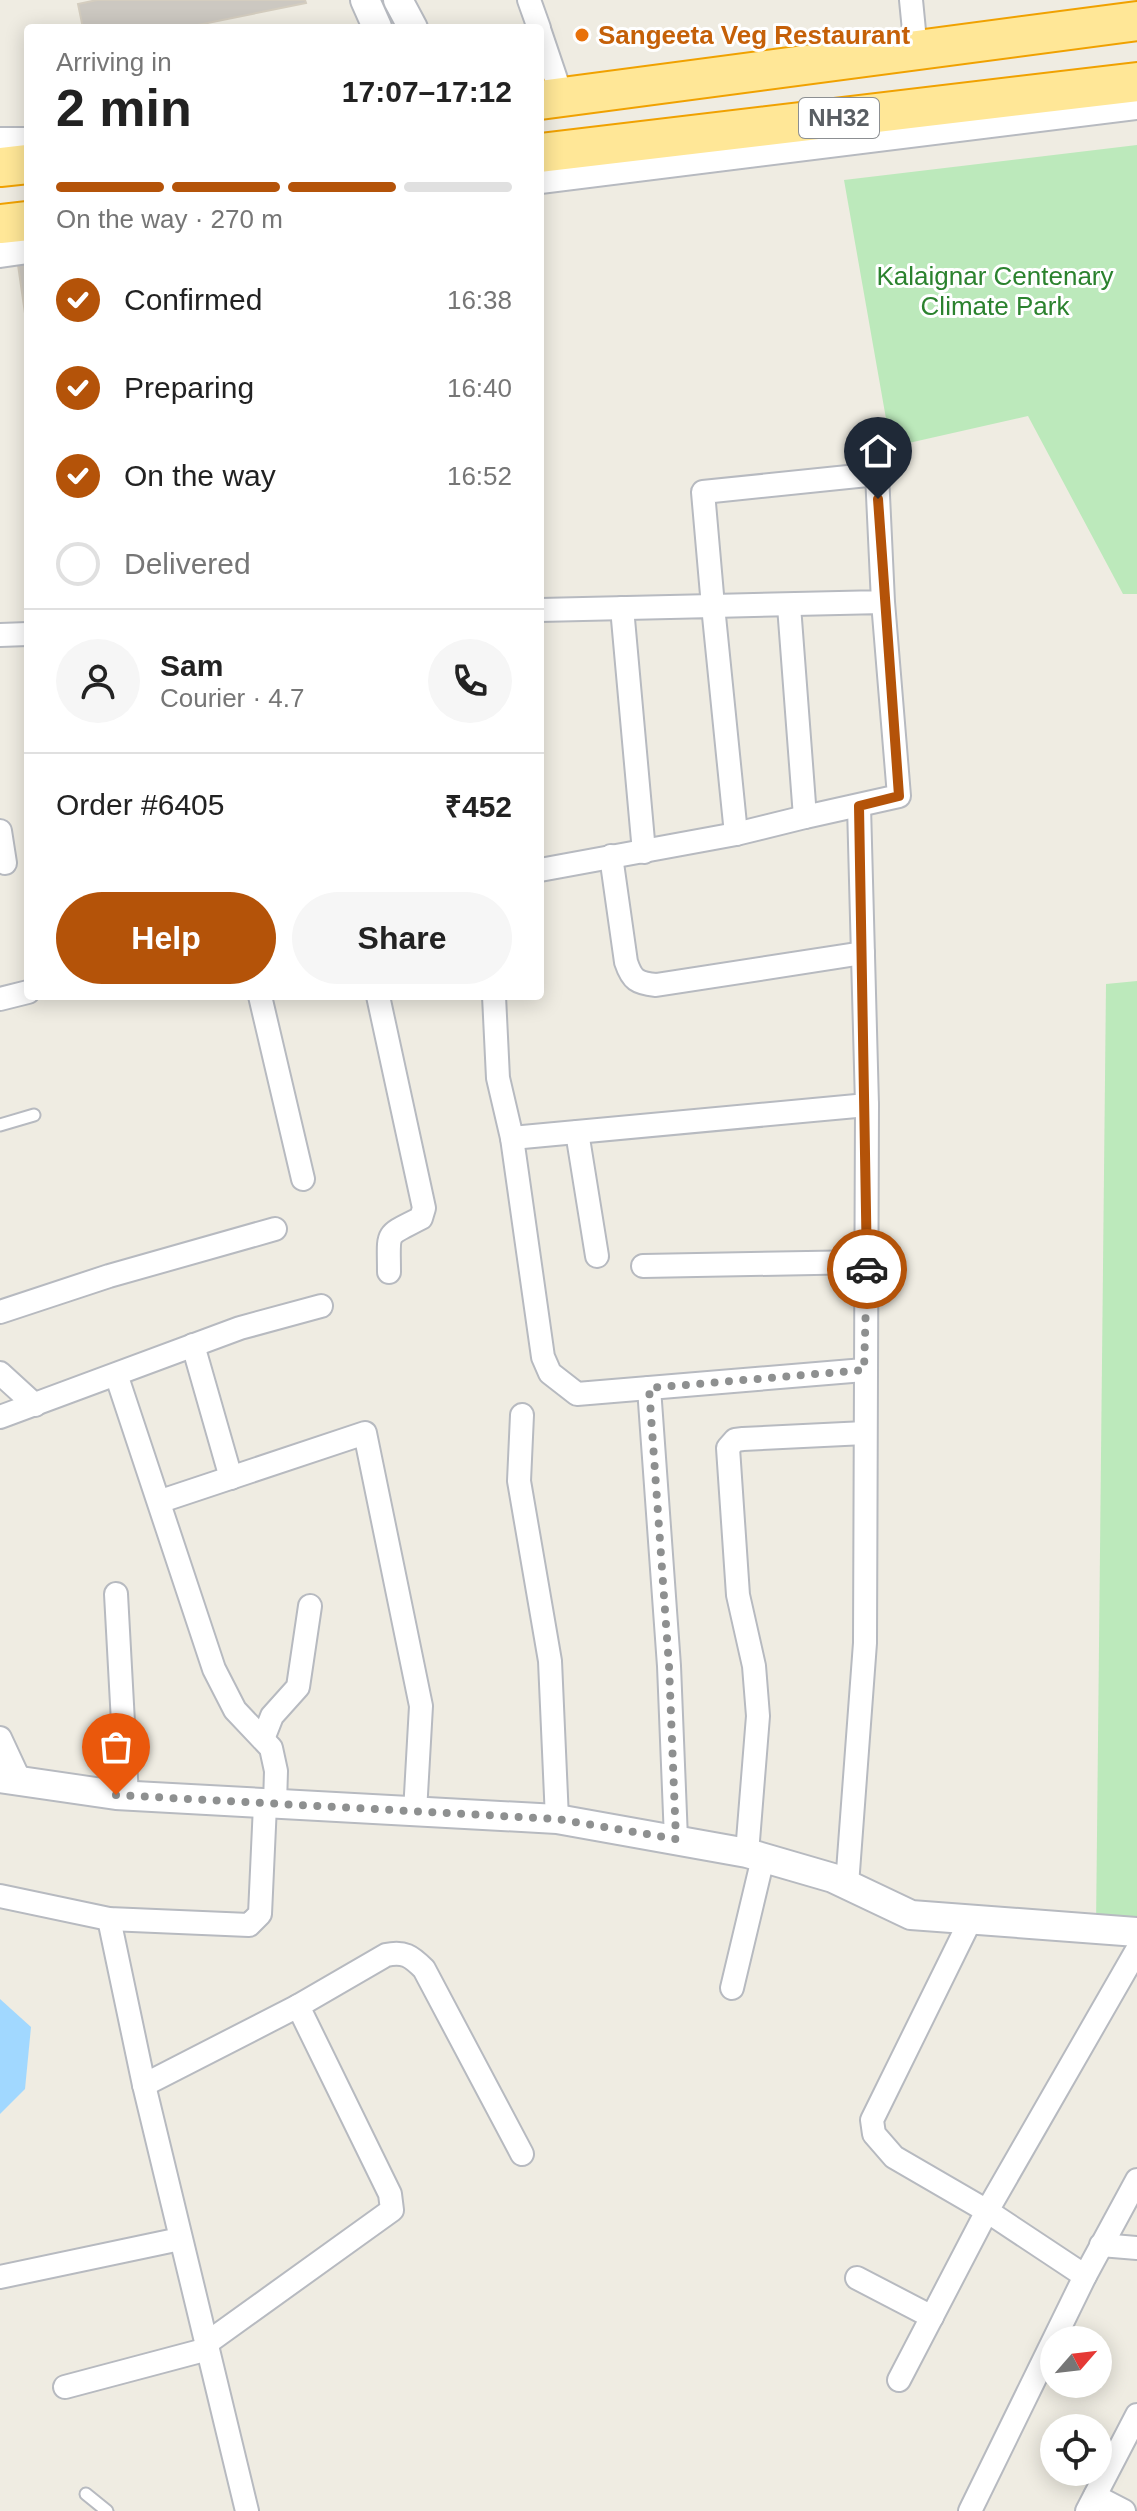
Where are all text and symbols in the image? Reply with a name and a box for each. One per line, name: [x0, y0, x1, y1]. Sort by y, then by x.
place label: Sangeeta Veg Restaurant: [598, 20, 910, 50]
marker: Sangeeta Veg Restaurant: [573, 26, 591, 44]
text: Arriving in: [56, 47, 172, 77]
text: 17:07–17:12: [342, 75, 512, 108]
text: 2 min: [56, 79, 192, 137]
road number: NH32: [799, 98, 879, 138]
text: On the way · 270 m: [56, 204, 283, 234]
park label: Kalaignar Centenary Climate Park: [876, 261, 1114, 321]
icon: check: [56, 278, 100, 322]
text: Confirmed: [124, 283, 262, 316]
text: 16:38: [447, 285, 512, 315]
icon: check: [56, 366, 100, 410]
text: Preparing: [124, 371, 254, 404]
text: 16:40: [447, 373, 512, 403]
pin: [844, 417, 912, 499]
icon: home: [856, 429, 900, 473]
icon: check: [56, 454, 100, 498]
text: On the way: [124, 459, 276, 492]
text: 16:52: [447, 461, 512, 491]
text: Delivered: [124, 547, 251, 580]
button: person: [56, 639, 140, 723]
button: phone: [428, 639, 512, 723]
text: Sam: [160, 649, 223, 682]
text: Courier · 4.7: [160, 683, 305, 713]
text: Order #6405: [56, 788, 224, 821]
text: ₹452: [445, 790, 512, 823]
button: Help: [56, 892, 276, 984]
button: Share: [292, 892, 512, 984]
courier: [827, 1229, 907, 1309]
icon: car: [845, 1247, 889, 1291]
pin: [82, 1713, 150, 1795]
icon: bag: [94, 1725, 138, 1769]
north arrow: [1040, 2326, 1112, 2398]
map controls: [1040, 2326, 1112, 2486]
button: locate: [1040, 2414, 1112, 2486]

